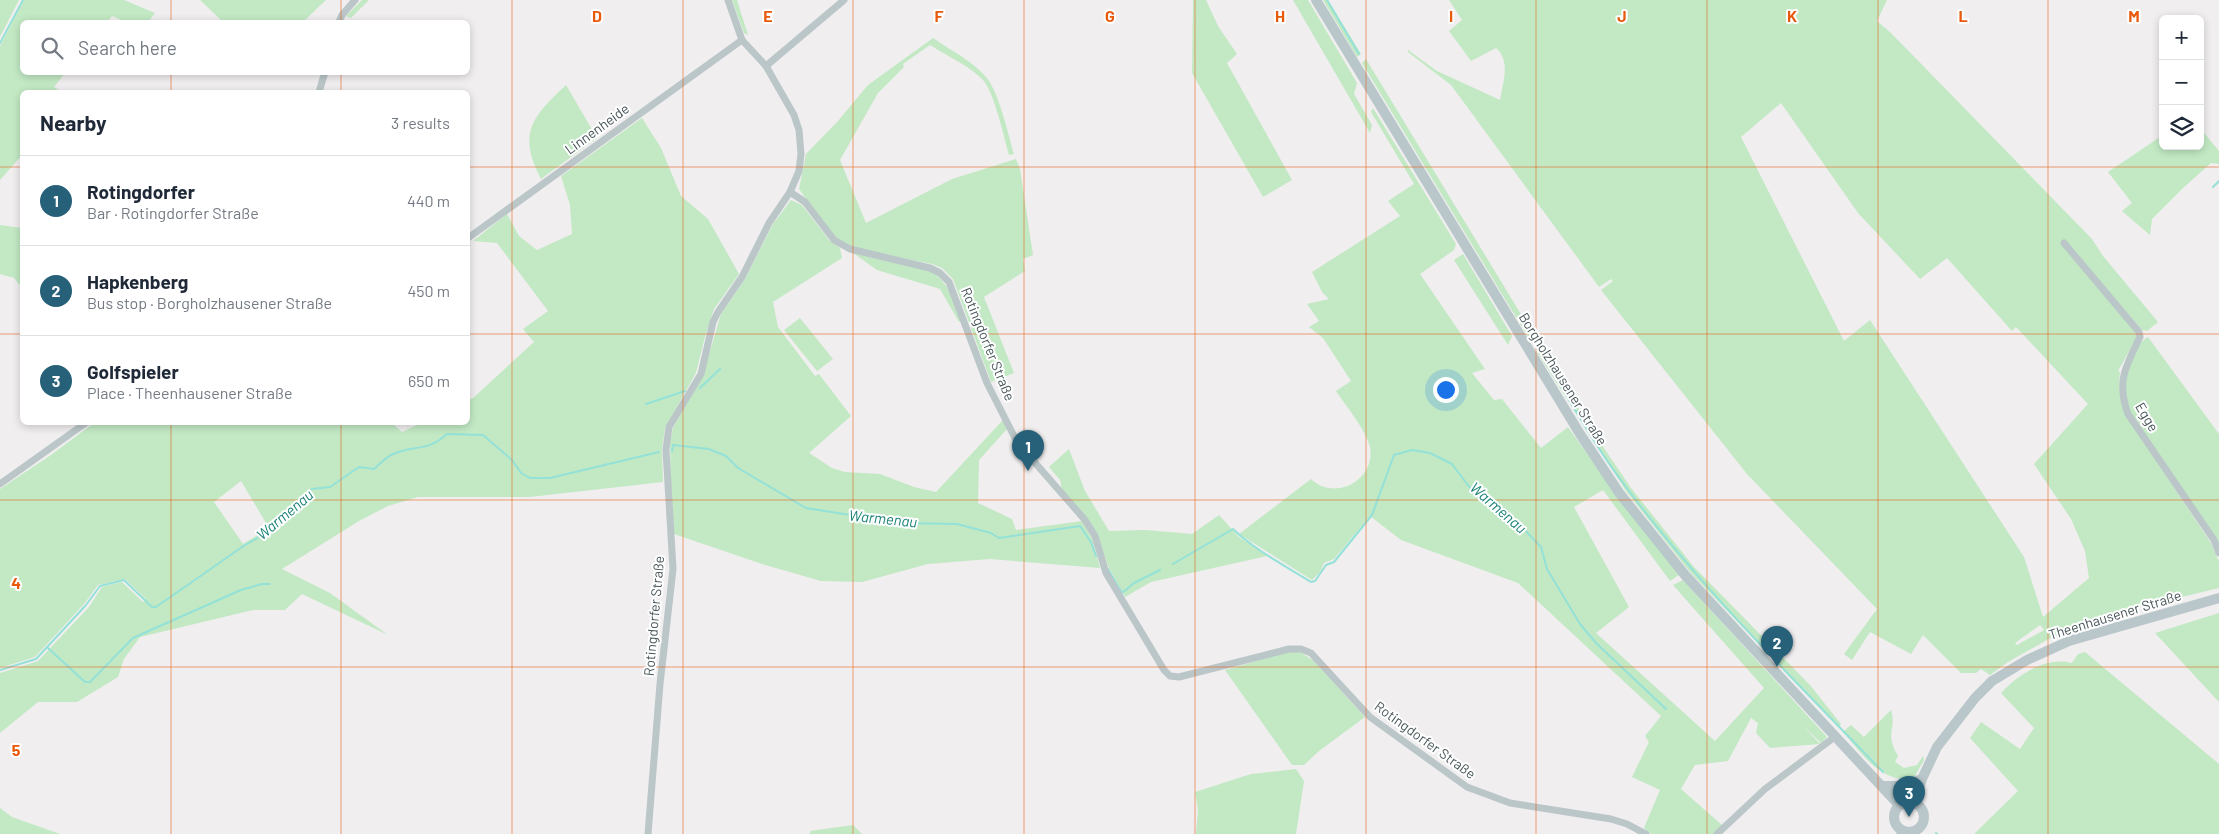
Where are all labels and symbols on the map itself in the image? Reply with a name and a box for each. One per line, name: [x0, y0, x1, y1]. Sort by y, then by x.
text: D: [592, 6, 602, 25]
text: E: [763, 6, 773, 25]
text: F: [935, 6, 944, 25]
text: G: [1105, 6, 1115, 25]
text: H: [1275, 6, 1285, 25]
text: I: [1449, 6, 1453, 25]
text: J: [1617, 6, 1627, 25]
text: K: [1787, 6, 1797, 25]
text: L: [1958, 6, 1968, 25]
text: M: [2128, 6, 2140, 25]
street label: Linnenheide: [561, 100, 632, 158]
street label: Rotingdorfer Straße: [958, 285, 1019, 403]
street label: Borgholzhausener Straße: [1516, 309, 1611, 448]
your location: [1433, 377, 1459, 403]
street label: Egge: [2132, 399, 2163, 434]
pin: 1: [1012, 430, 1044, 471]
water label: Warmenau: [1467, 478, 1531, 537]
water label: Warmenau: [252, 485, 317, 543]
water label: Warmenau: [848, 505, 918, 531]
street label: Rotingdorfer Straße: [640, 555, 667, 677]
text: 4: [11, 573, 21, 592]
street label: Theenhausener Straße: [2046, 586, 2183, 643]
pin: 2: [1761, 626, 1793, 667]
street label: Rotingdorfer Straße: [1371, 697, 1479, 782]
text: 5: [12, 740, 21, 759]
pin: 3: [1893, 776, 1925, 817]

